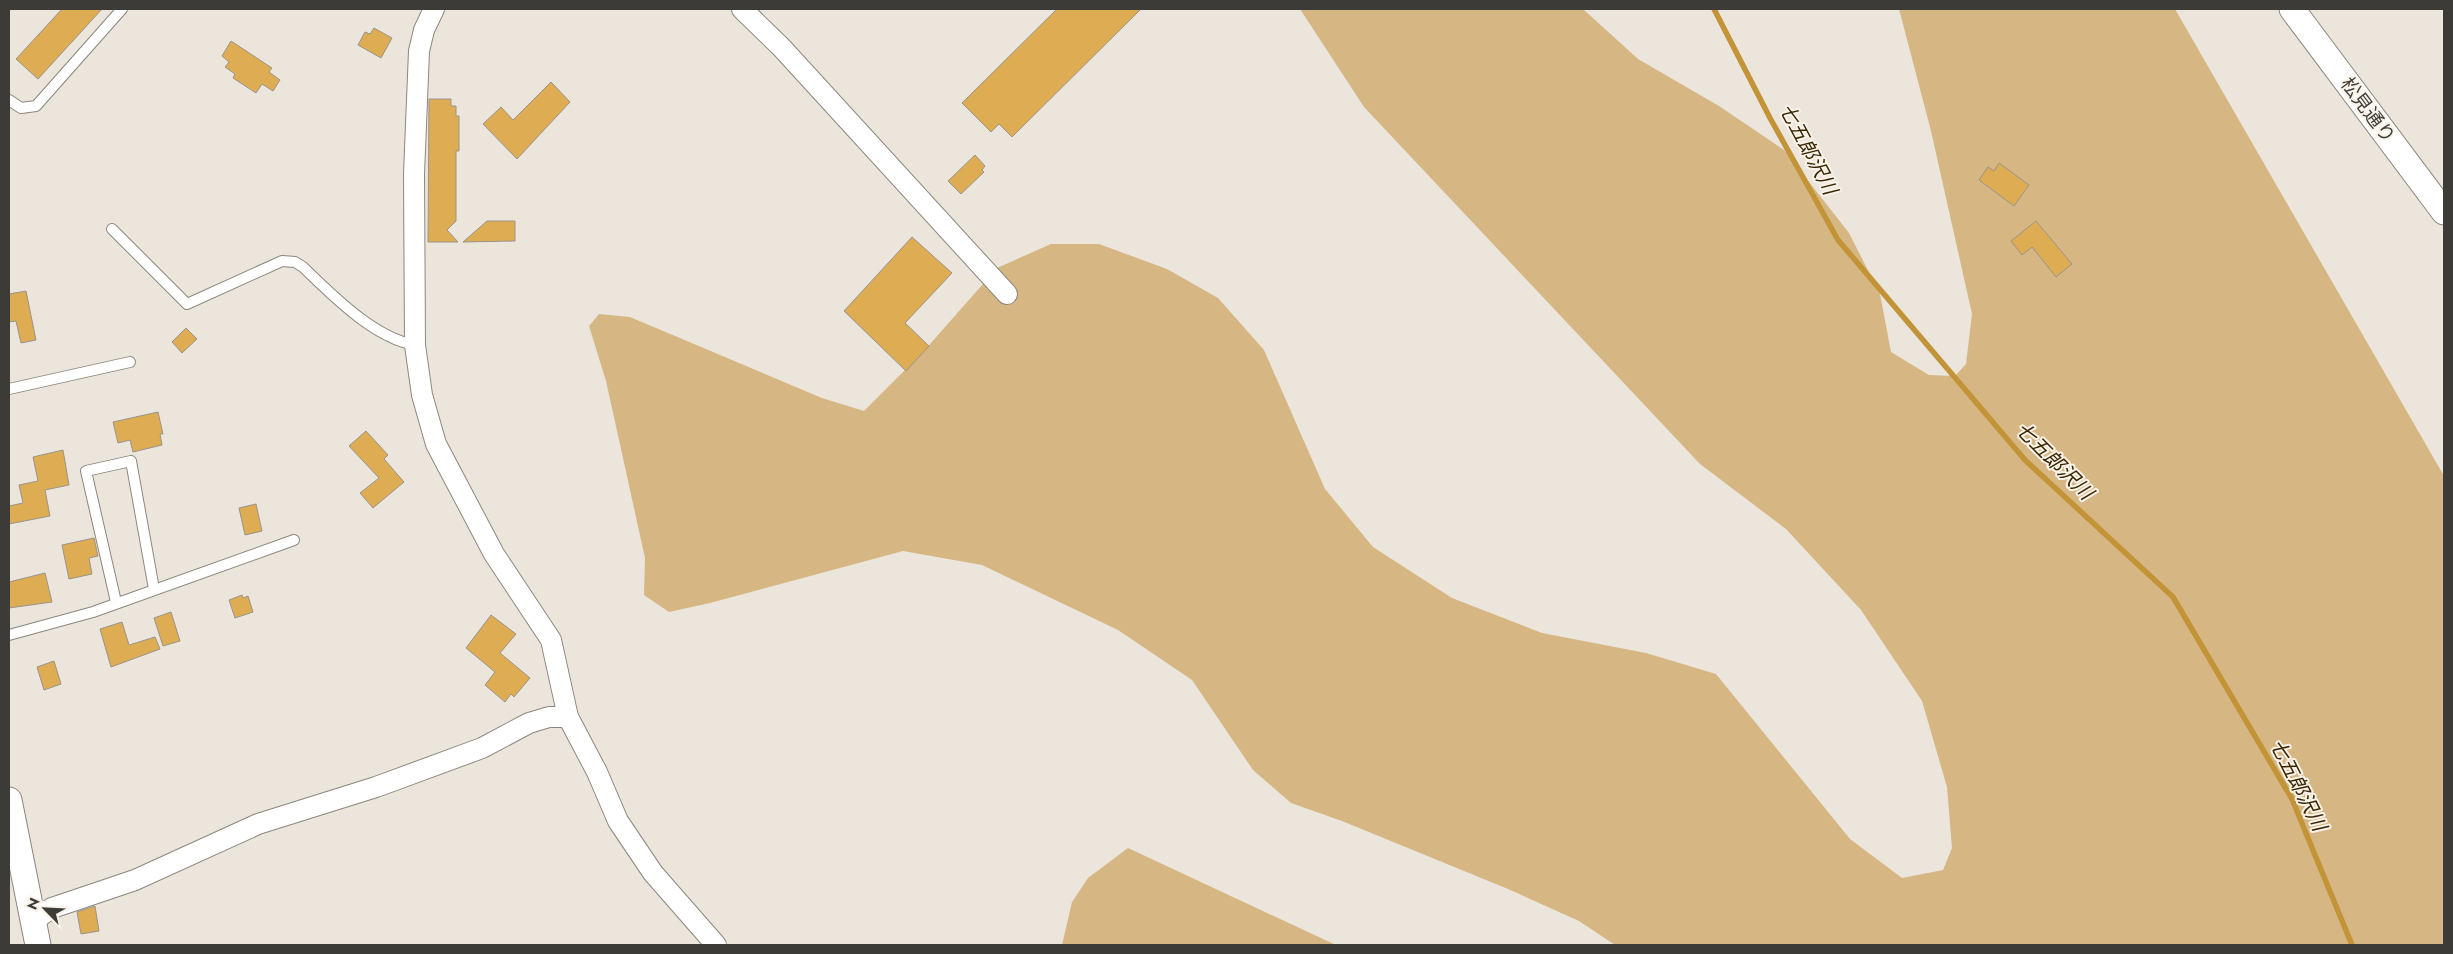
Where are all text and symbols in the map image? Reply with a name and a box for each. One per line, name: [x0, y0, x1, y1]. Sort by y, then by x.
street label: 松見通り: [2334, 72, 2402, 148]
water label: 七五郎沢川: [1772, 98, 1845, 202]
water label: 七五郎沢川: [2008, 415, 2101, 508]
water label: 七五郎沢川: [2262, 734, 2335, 838]
north arrow: [20, 884, 70, 934]
text: N: [22, 895, 45, 913]

